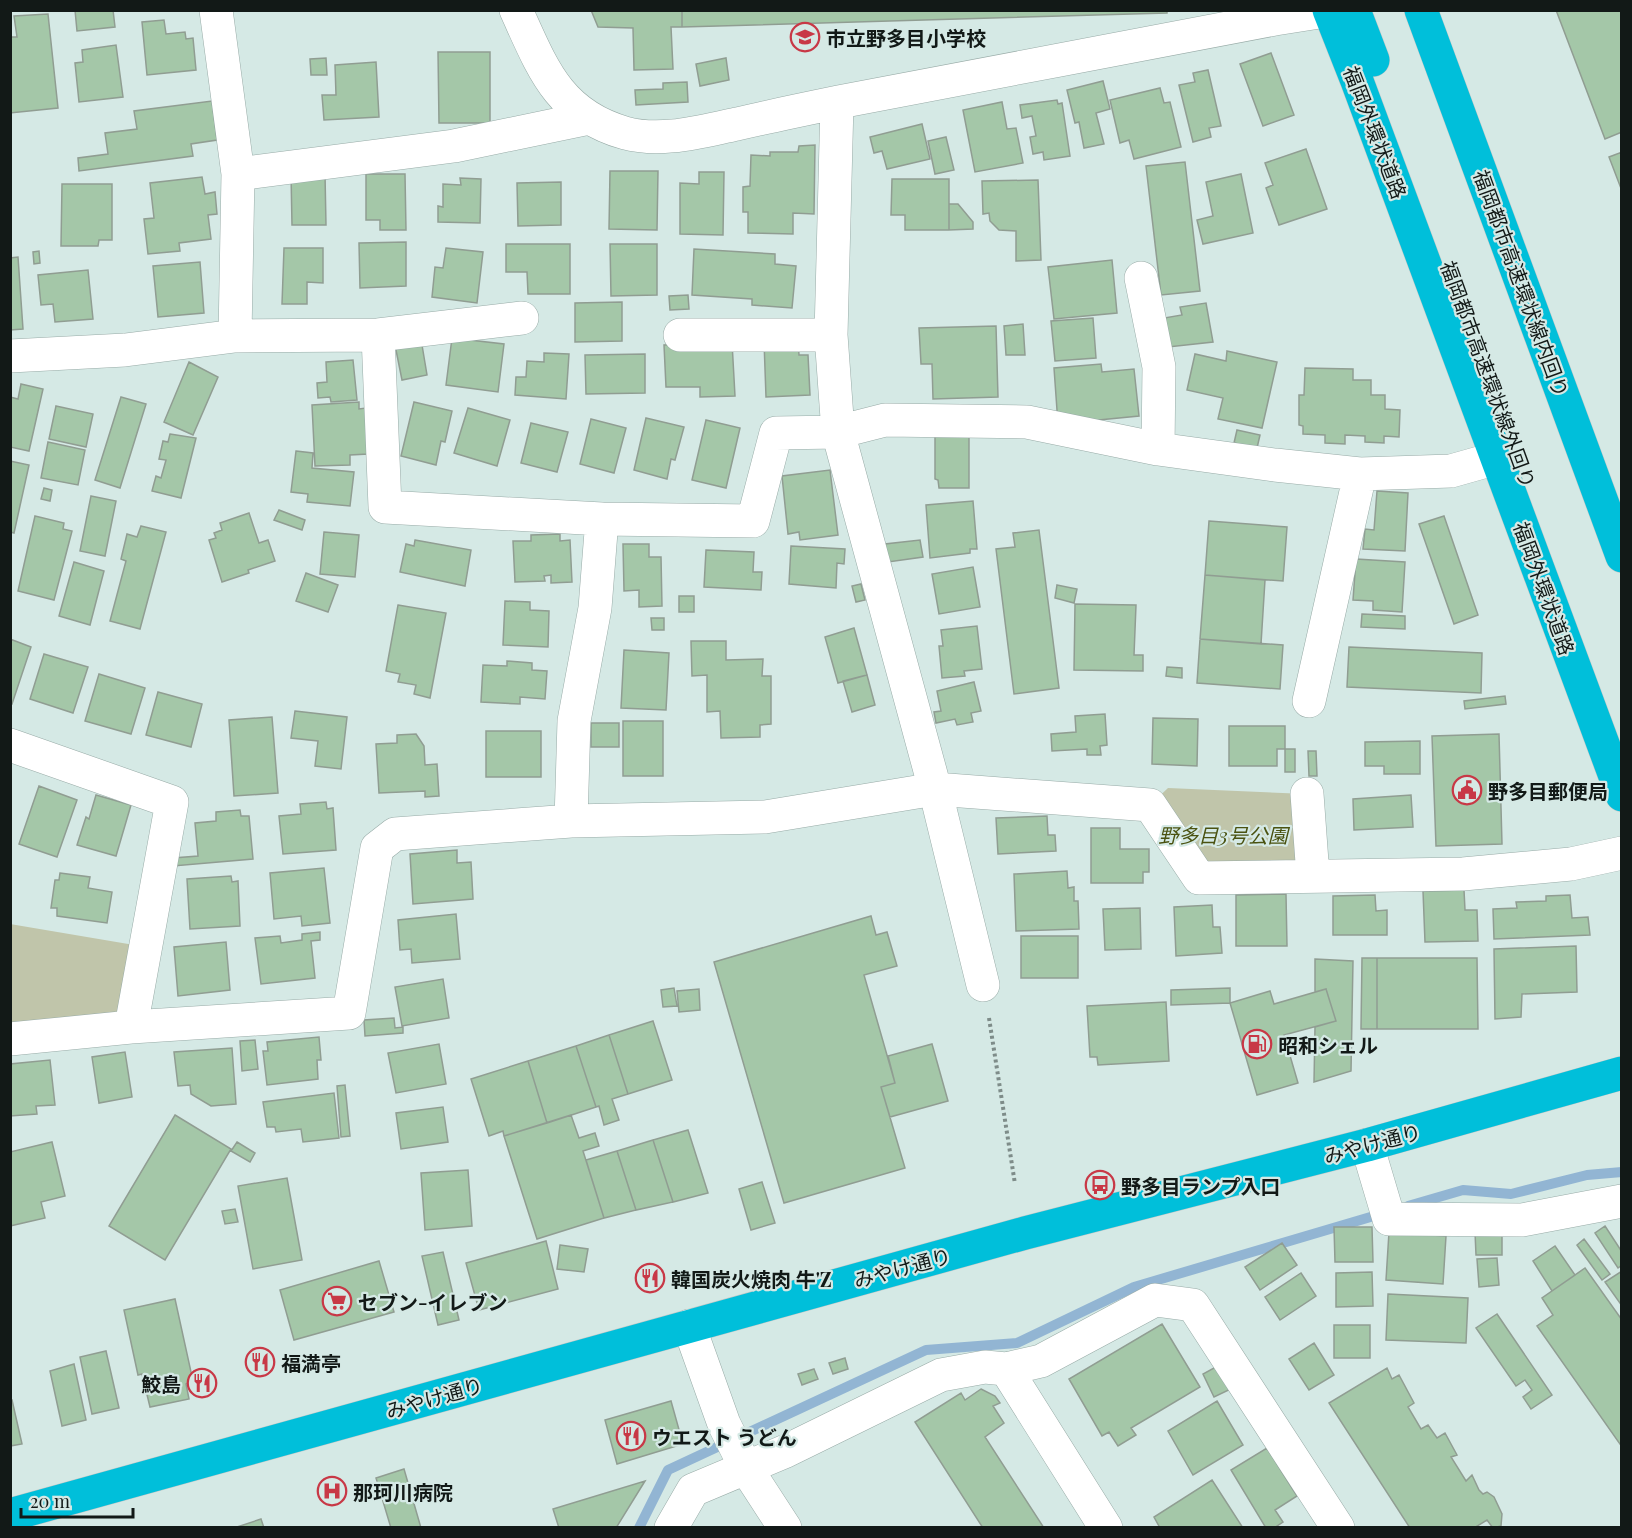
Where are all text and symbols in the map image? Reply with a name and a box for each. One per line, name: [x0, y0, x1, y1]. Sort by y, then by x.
school or university icon: 市立野多目小学校: [789, 21, 821, 53]
place label: 市立野多目小学校: [826, 24, 986, 51]
street label: 福岡外環状道路: [1338, 62, 1414, 202]
street label: 福岡都市高速環状線内回り: [1468, 166, 1576, 400]
street label: 福岡都市高速環状線外回り: [1435, 257, 1543, 491]
street label: 福岡外環状道路: [1508, 518, 1582, 658]
public building icon: 野多目郵便局: [1451, 774, 1483, 806]
place label: 野多目郵便局: [1488, 777, 1608, 804]
park label: 野多目3号公園: [1158, 821, 1291, 848]
fuel station icon: 昭和シェル: [1241, 1028, 1273, 1060]
place label: 昭和シェル: [1278, 1031, 1378, 1058]
street label: みやけ通り: [1320, 1117, 1424, 1169]
bus stop icon: 野多目ランプ入口: [1084, 1169, 1116, 1201]
place label: 野多目ランプ入口: [1121, 1172, 1280, 1199]
street label: みやけ通り: [850, 1241, 954, 1293]
restaurant icon: 韓国炭火焼肉 牛'Z: [634, 1262, 666, 1294]
place label: 韓国炭火焼肉 牛'Z: [671, 1265, 832, 1292]
supermarket icon: セブン-イレブン: [321, 1285, 353, 1317]
place label: セブン-イレブン: [358, 1288, 508, 1315]
restaurant icon: 福満亭: [244, 1346, 276, 1378]
place label: 福満亭: [281, 1349, 341, 1376]
restaurant icon: 鮫島: [186, 1367, 218, 1399]
place label: 鮫島: [141, 1370, 181, 1397]
street label: みやけ通り: [382, 1370, 486, 1424]
restaurant icon: ウエスト うどん: [615, 1420, 647, 1452]
place label: ウエスト うどん: [652, 1423, 797, 1450]
hospital icon: 那珂川病院: [316, 1475, 348, 1507]
place label: 那珂川病院: [353, 1478, 453, 1505]
scale bar: [21, 1481, 134, 1519]
text: 20 m: [30, 1489, 70, 1513]

